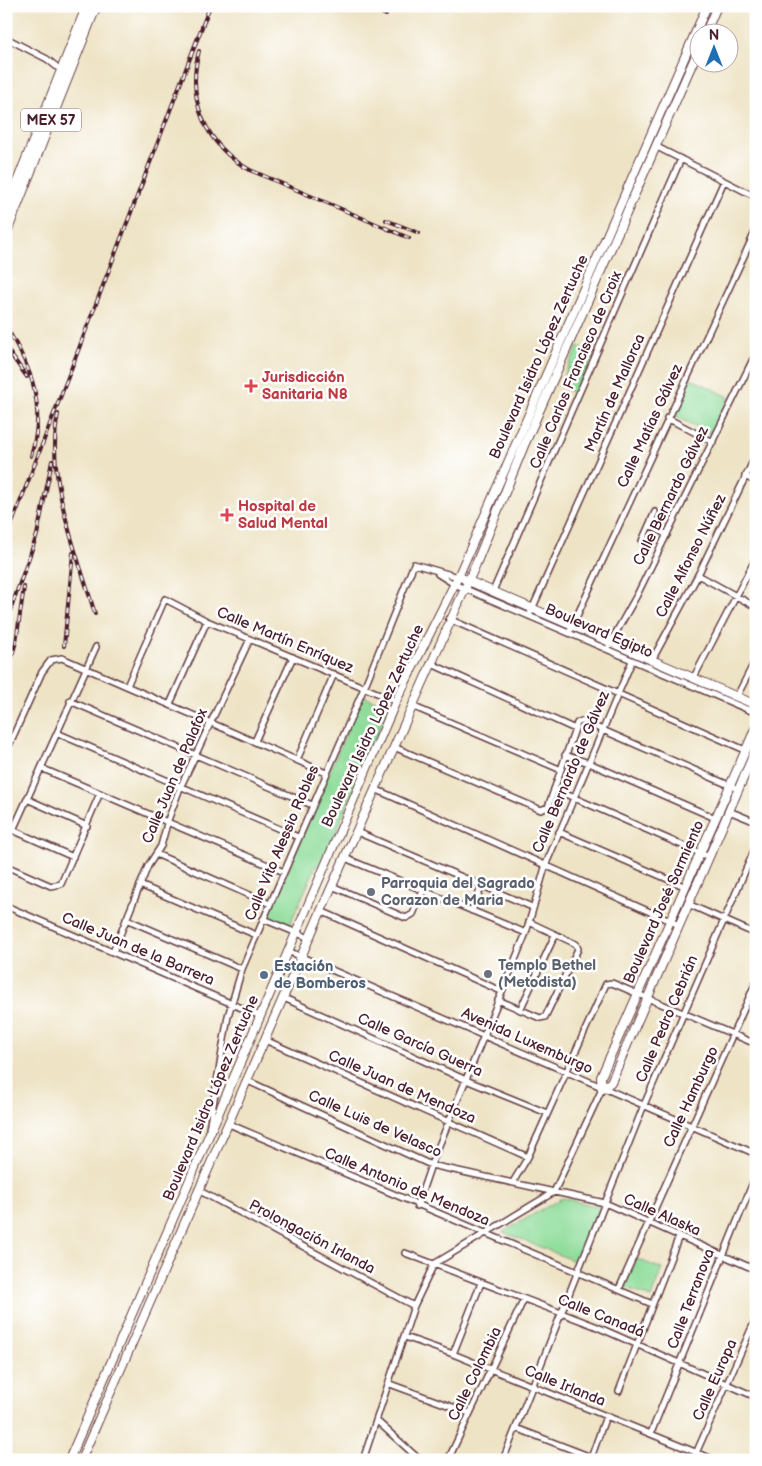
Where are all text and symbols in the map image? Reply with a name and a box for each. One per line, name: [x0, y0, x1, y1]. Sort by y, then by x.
north arrow: [690, 22, 740, 72]
text: N: [709, 27, 719, 44]
road number: MEX 57: [21, 108, 81, 132]
street label: Boulevard Isidro López Zertuche: [485, 252, 593, 462]
street label: Calle Carlos Francisco de Croix: [526, 268, 626, 472]
street label: Martín de Mallorca: [580, 331, 650, 455]
street label: Calle Matías Gálvez: [613, 360, 687, 491]
place label: Jurisdicción Sanitaria N8: [262, 368, 348, 404]
marker: Jurisdicción Sanitaria N8: [244, 379, 258, 393]
street label: Calle Bernardo Gálvez: [629, 422, 713, 569]
street label: Calle Alfonso Núñez: [652, 490, 731, 621]
place label: Hospital de Salud Mental: [238, 497, 328, 533]
marker: Hospital de Salud Mental: [220, 508, 234, 522]
street label: Boulevard Egipto: [542, 600, 656, 662]
street label: Calle Martín Enríquez: [214, 603, 357, 678]
street label: Boulevard Isidro López Zertuche: [318, 622, 428, 830]
street label: Calle Bernardo de Gálvez: [528, 687, 614, 856]
street label: Calle Juan de Palafox: [138, 706, 212, 846]
street label: Calle Vito Alessio Robles: [241, 762, 324, 924]
street label: Boulevard José Sarmiento: [619, 817, 709, 987]
place label: Parroquia del Sagrado Corazon de Maria: [381, 874, 535, 910]
marker: Parroquia del Sagrado Corazon de Maria: [365, 886, 377, 898]
street label: Calle Juan de la Barrera: [59, 908, 217, 990]
street label: Calle Pedro Cebrián: [632, 952, 702, 1086]
place label: Templo Bethel (Metodista): [498, 956, 596, 992]
place label: Estación de Bomberos: [274, 957, 366, 993]
marker: Templo Bethel (Metodista): [482, 968, 494, 980]
marker: Estación de Bomberos: [258, 969, 270, 981]
street label: Boulevard Isidro López Zertuche: [159, 992, 263, 1204]
street label: Avenida Luxemburgo: [458, 1003, 596, 1079]
street label: Calle García Guerra: [354, 1009, 486, 1081]
street label: Calle Hamburgo: [659, 1043, 723, 1151]
street label: Calle Juan de Mendoza: [325, 1046, 479, 1128]
street label: Calle Luis de Velasco: [305, 1086, 445, 1162]
street label: Calle Antonio de Mendoza: [321, 1144, 493, 1230]
street label: Calle Alaska: [620, 1190, 704, 1240]
street label: Prolongación Irlanda: [246, 1196, 378, 1278]
street label: Calle Terranova: [663, 1246, 719, 1352]
street label: Calle Canadá: [555, 1290, 647, 1342]
street label: Calle Colombia: [444, 1324, 506, 1424]
street label: Calle Europa: [689, 1336, 741, 1424]
street label: Calle Irlanda: [522, 1361, 608, 1411]

